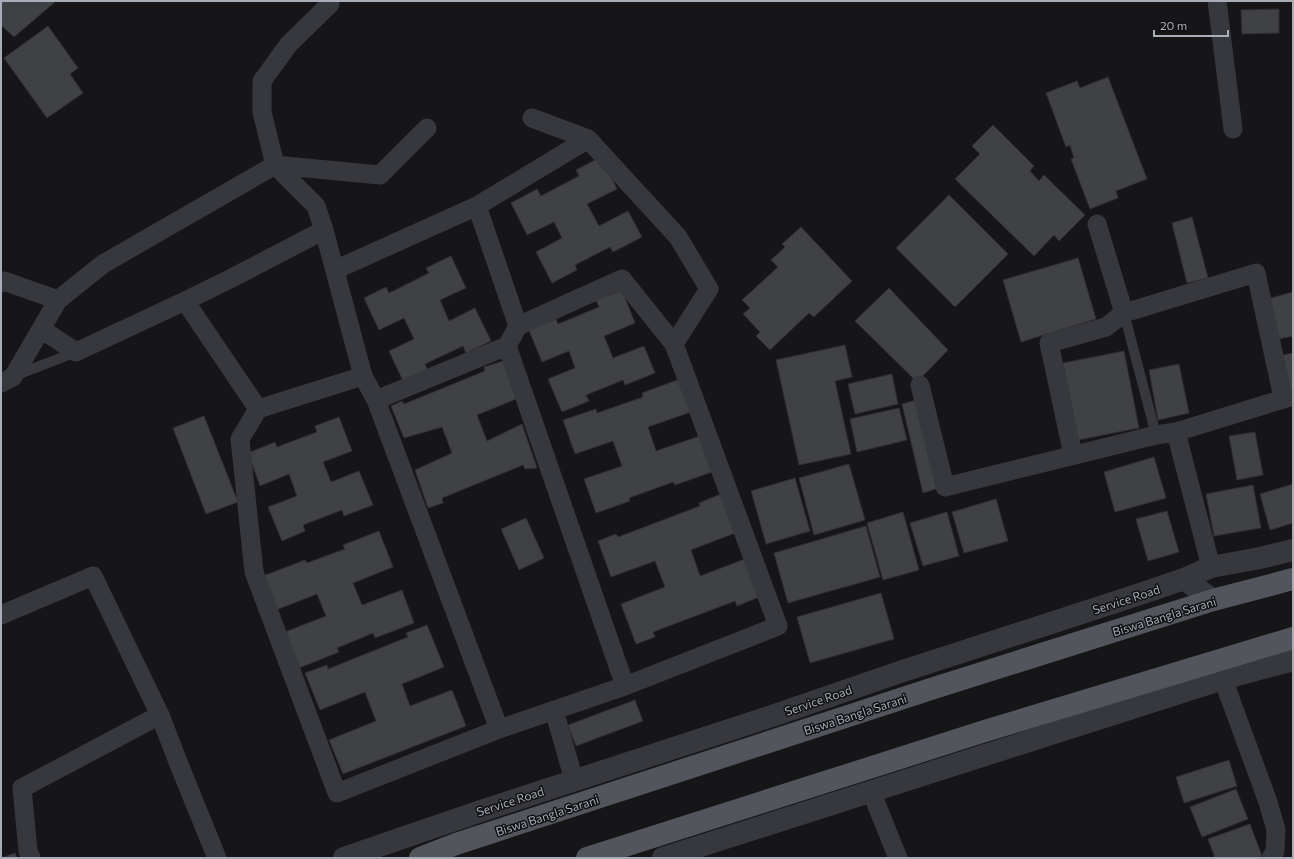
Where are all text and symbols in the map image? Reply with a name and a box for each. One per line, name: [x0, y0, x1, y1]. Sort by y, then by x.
scale bar: [1154, 12, 1228, 38]
text: 20 m: [1160, 18, 1187, 32]
street label: Service Road: [1091, 582, 1162, 616]
street label: Biswa Bangla Sarani: [1111, 594, 1217, 638]
street label: Service Road: [783, 682, 853, 718]
street label: Biswa Bangla Sarani: [802, 691, 908, 737]
street label: Service Road: [475, 784, 546, 818]
street label: Biswa Bangla Sarani: [494, 792, 600, 838]

